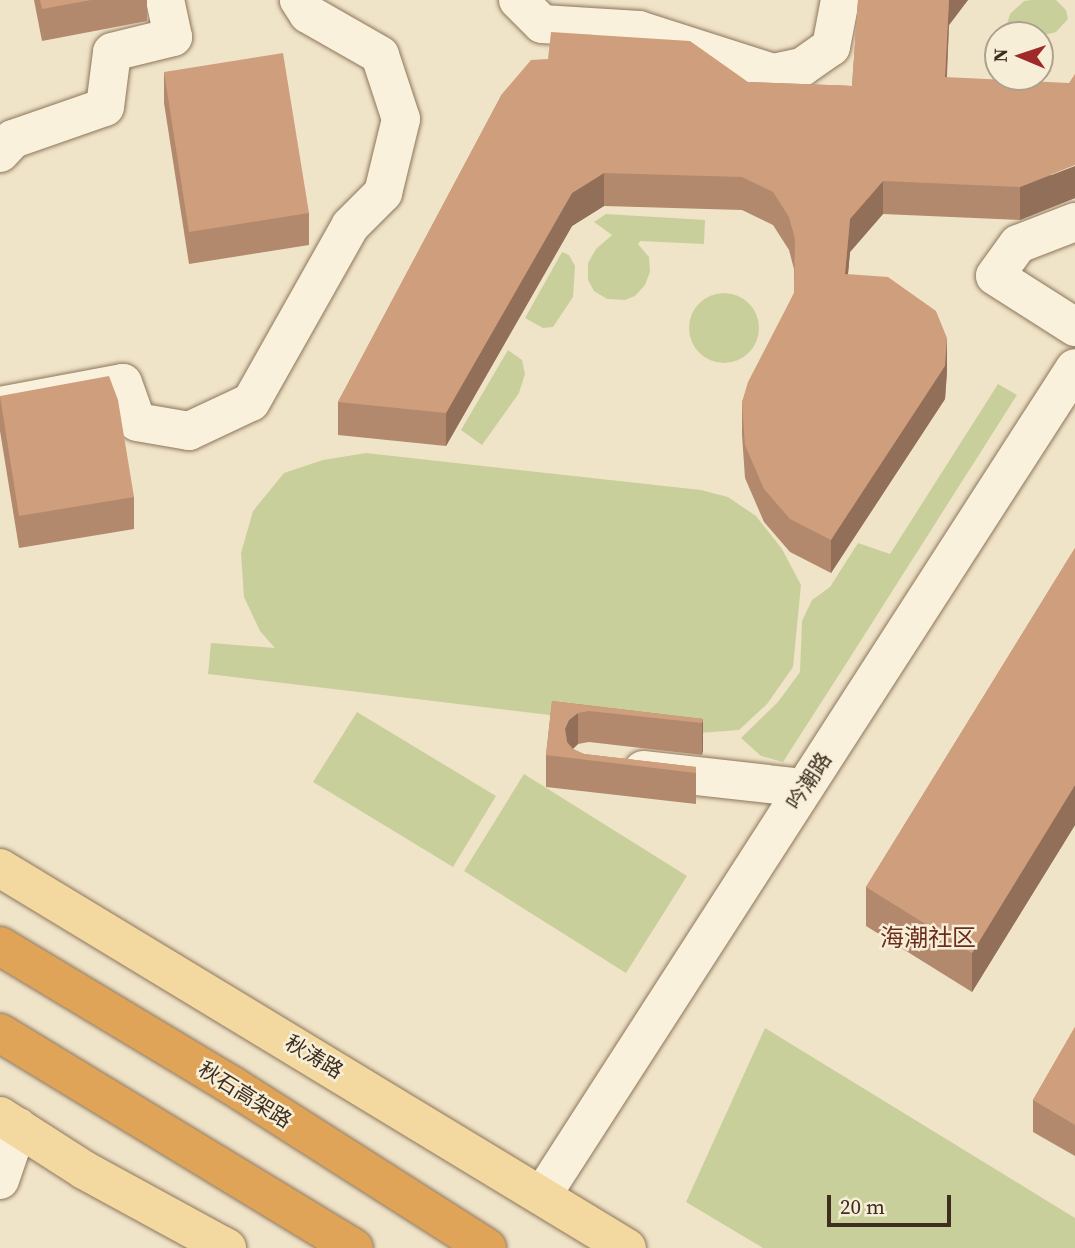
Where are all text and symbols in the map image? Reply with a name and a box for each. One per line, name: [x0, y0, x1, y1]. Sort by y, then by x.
north arrow: [984, 21, 1054, 91]
text: N: [987, 48, 1013, 63]
street label: 吟潮路: [781, 748, 837, 814]
district label: 海潮社区: [880, 924, 976, 952]
street label: 秋涛路: [281, 1030, 347, 1084]
street label: 秋石高架路: [194, 1056, 296, 1134]
scale bar: [830, 1182, 954, 1226]
text: 20 m: [840, 1192, 885, 1221]

